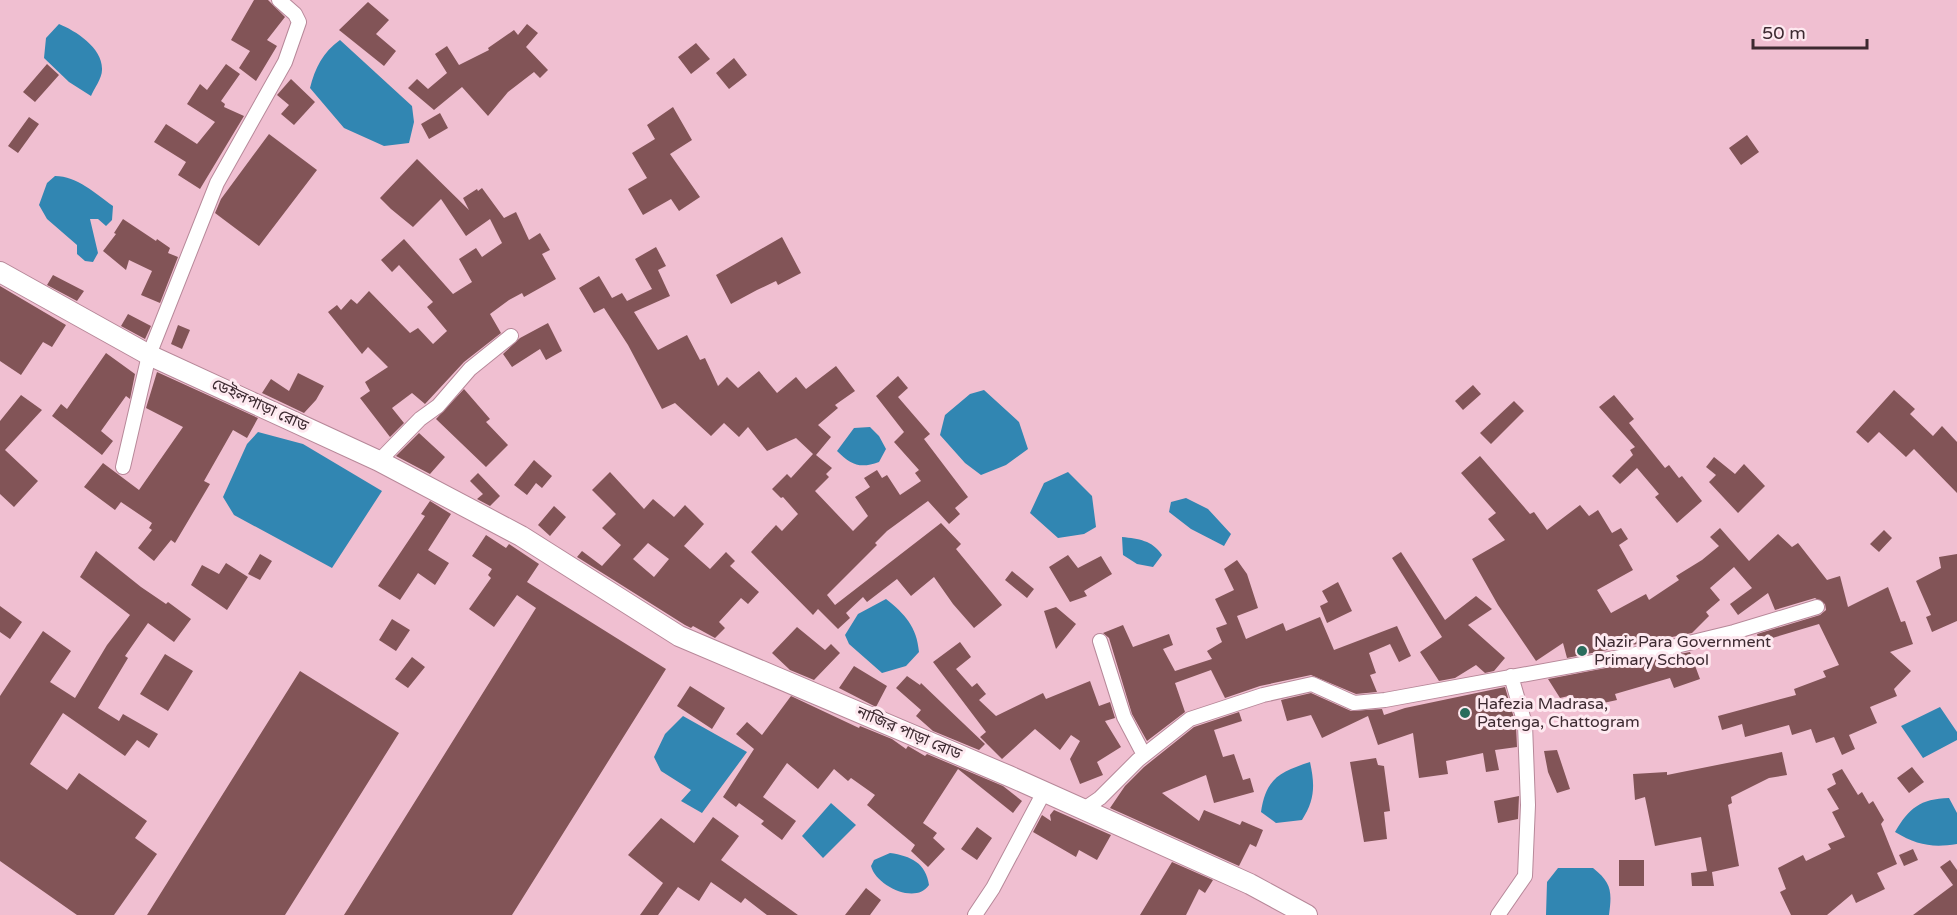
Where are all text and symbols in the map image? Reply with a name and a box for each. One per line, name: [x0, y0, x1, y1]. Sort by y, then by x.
scale bar: [1753, 12, 1867, 50]
text: 50 m: [1762, 22, 1806, 44]
street label: ডেইলপাড়া রোড: [209, 374, 312, 436]
place label: Nazir Para Government Primary School: [1594, 632, 1771, 670]
marker: Nazir Para Government Primary School: [1575, 644, 1589, 658]
place label: Hafezia Madrasa, Patenga, Chattogram: [1477, 694, 1640, 732]
street label: নাজির পাড়া রোড: [853, 701, 965, 764]
marker: Hafezia Madrasa, Patenga, Chattogram: [1458, 706, 1472, 720]

